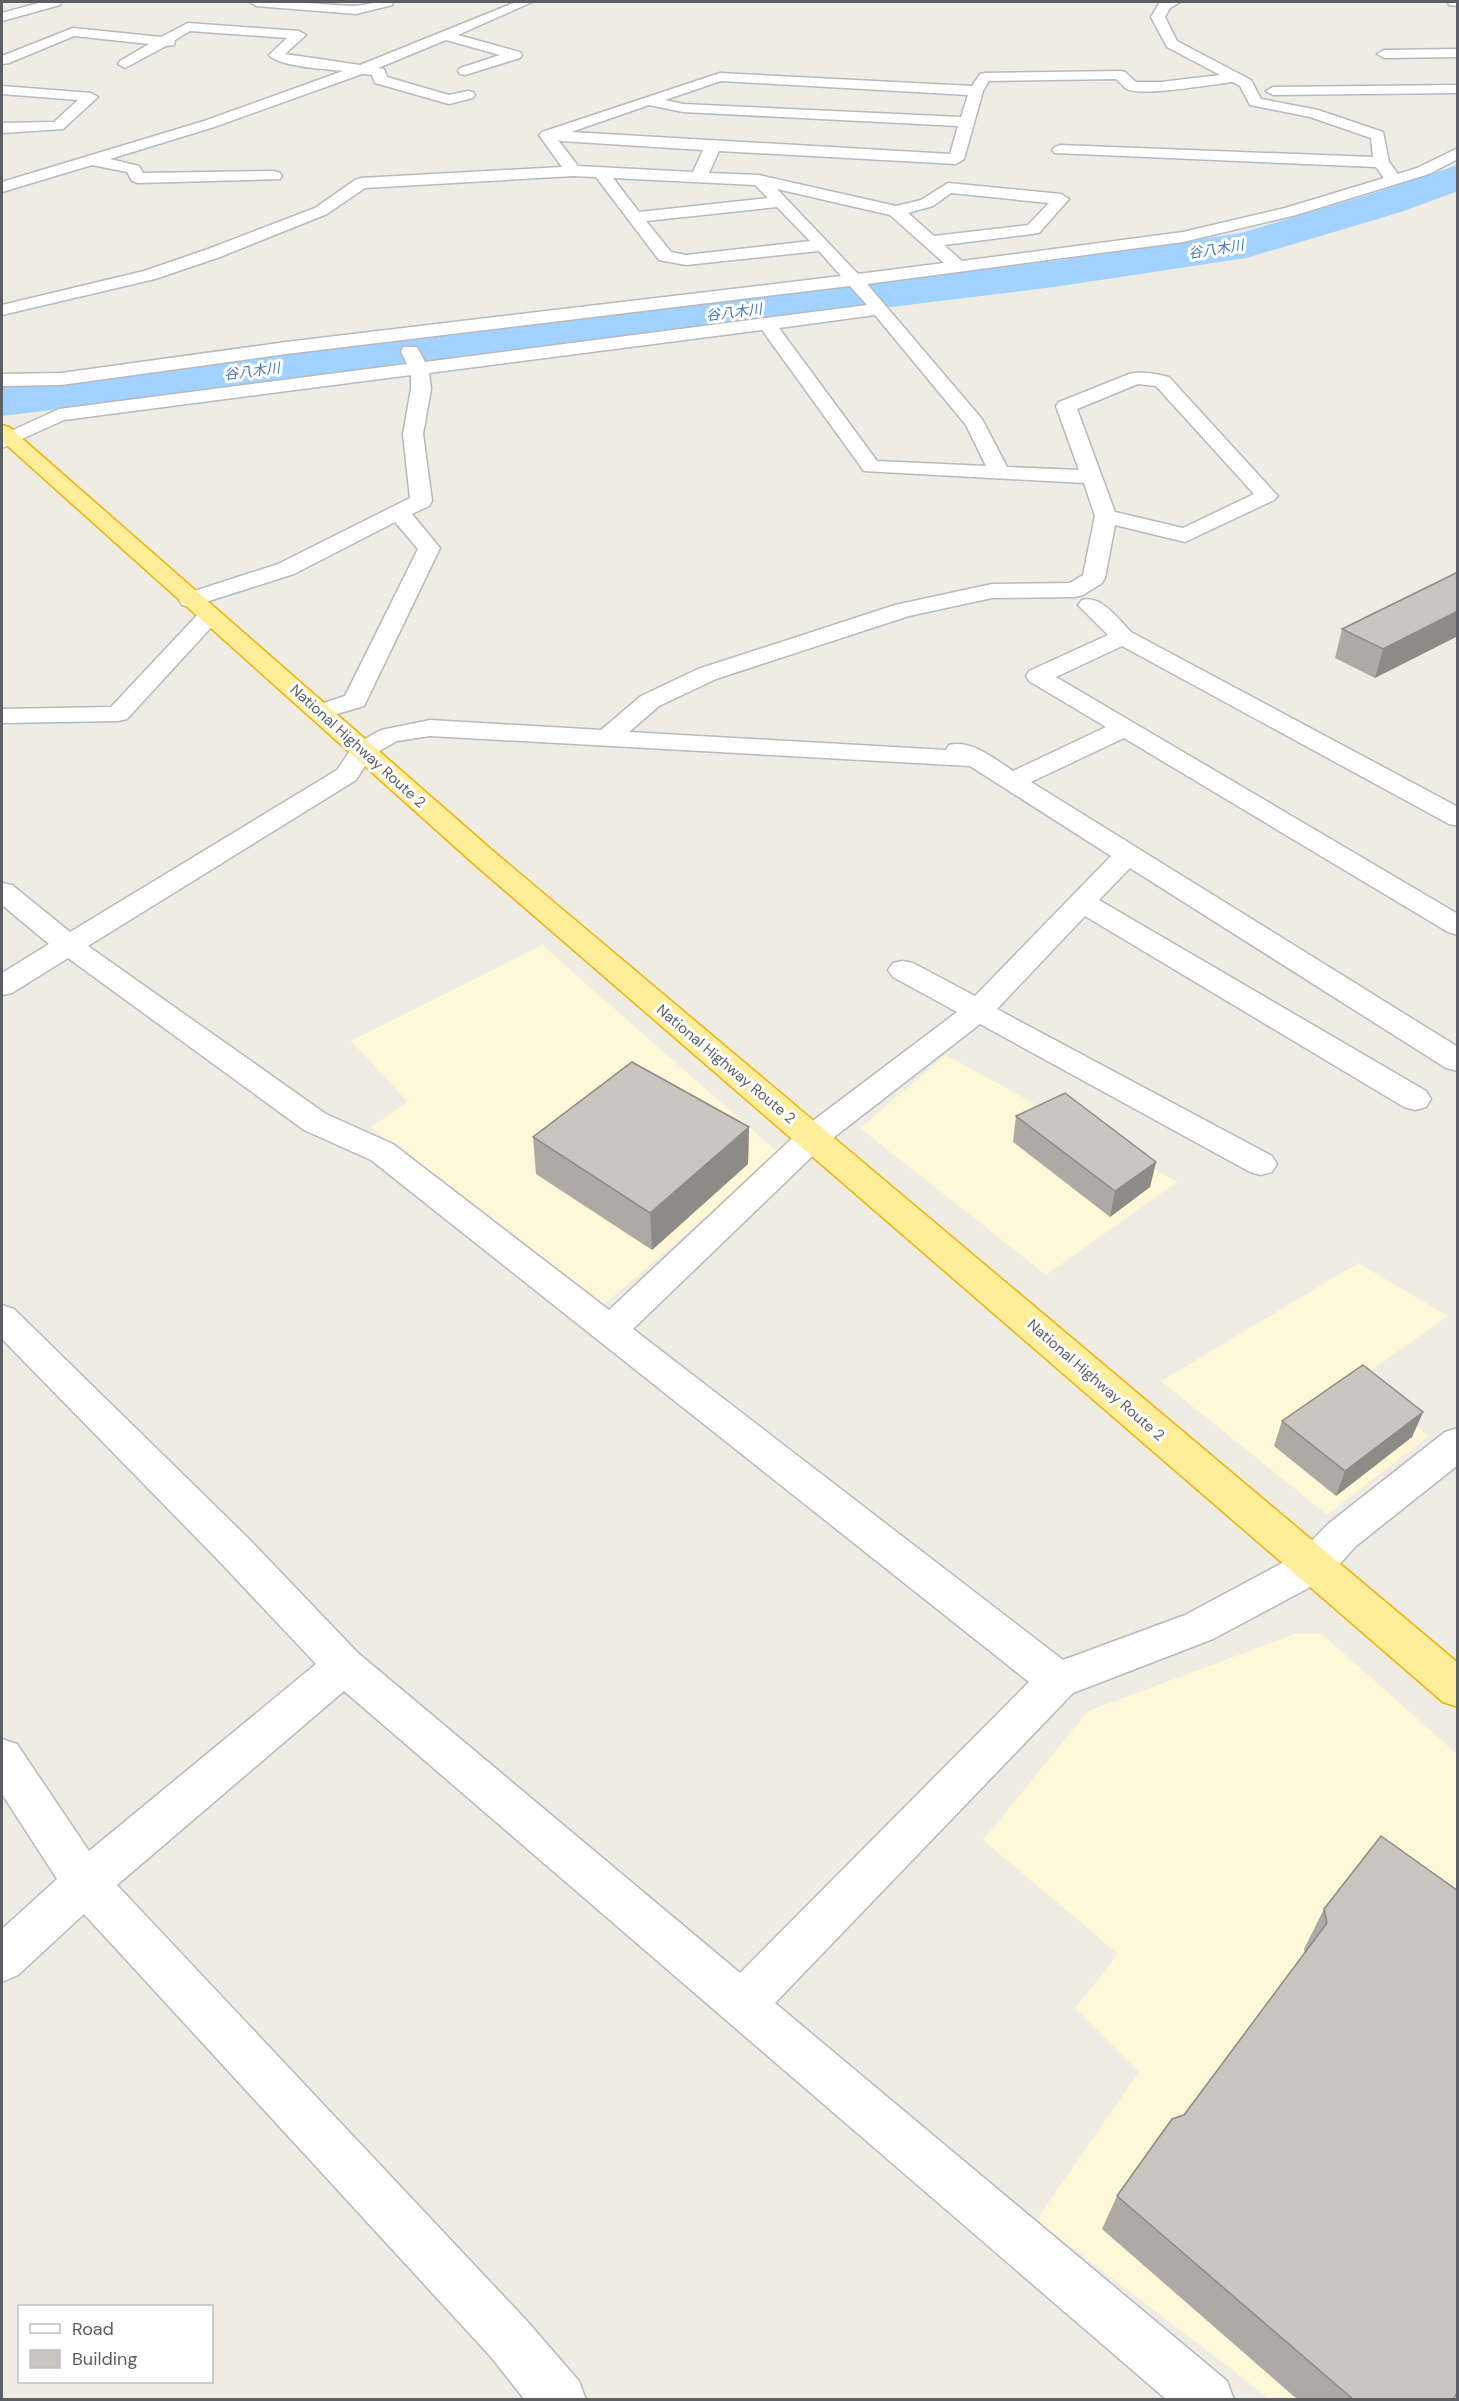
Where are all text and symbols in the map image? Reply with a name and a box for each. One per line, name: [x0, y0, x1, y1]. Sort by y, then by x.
water label: 谷八木川: [1187, 235, 1247, 262]
water label: 谷八木川: [705, 299, 765, 324]
water label: 谷八木川: [223, 358, 283, 383]
street label: National Highway Route 2: [286, 680, 430, 812]
street label: National Highway Route 2: [652, 1000, 800, 1128]
street label: National Highway Route 2: [1023, 1315, 1169, 1445]
legend: [18, 2305, 213, 2383]
text: Road: [72, 2317, 114, 2341]
text: Building: [72, 2347, 137, 2371]

